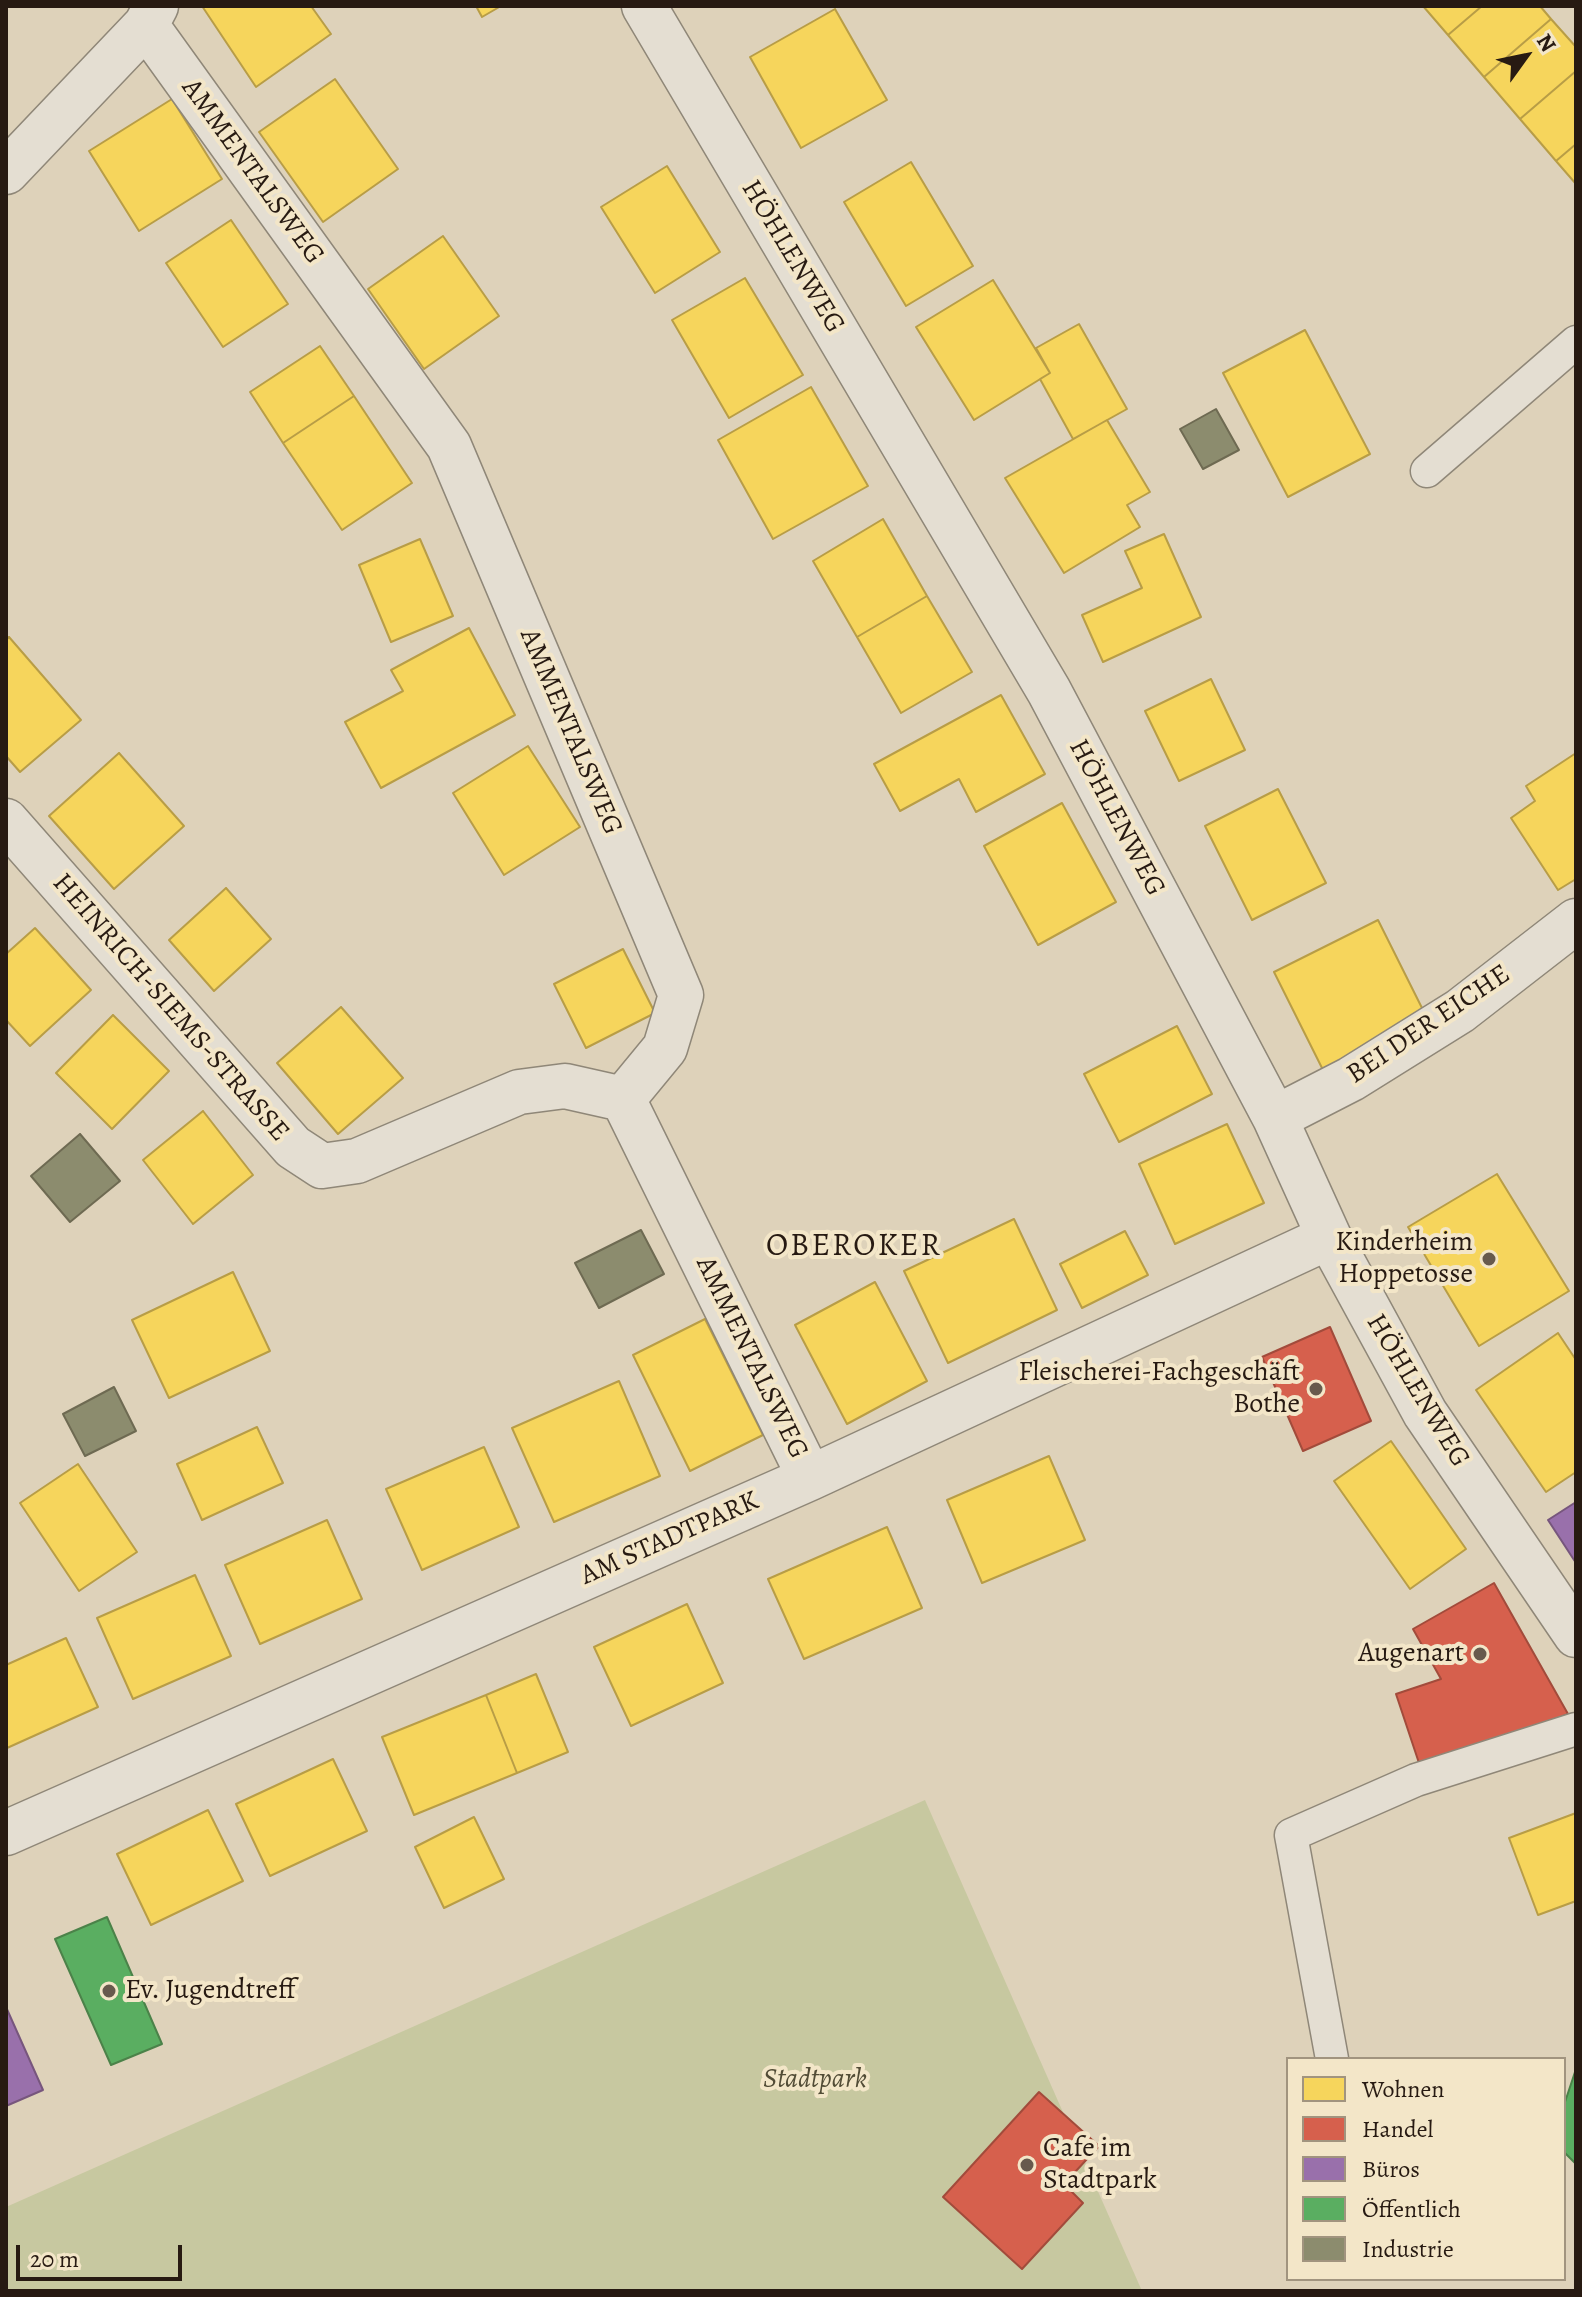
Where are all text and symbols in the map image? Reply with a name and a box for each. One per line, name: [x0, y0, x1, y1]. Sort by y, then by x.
north arrow: [1486, 16, 1566, 96]
text: N: [1529, 28, 1563, 58]
street label: AMMENTALSWEG: [174, 73, 330, 271]
street label: HÖHLENWEG: [733, 174, 851, 340]
street label: AMMENTALSWEG: [511, 624, 629, 840]
street label: HÖHLENWEG: [1061, 734, 1171, 902]
street label: HEINRICH-SIEMS-STRASSE: [44, 867, 296, 1149]
street label: BEI DER EICHE: [1341, 958, 1517, 1092]
place label: Kinderheim Hoppetosse: [1335, 1226, 1473, 1292]
district label: OBEROKER: [766, 1228, 942, 1266]
marker: Kinderheim Hoppetosse: [1480, 1250, 1498, 1268]
street label: AMMENTALSWEG: [688, 1251, 814, 1465]
street label: HÖHLENWEG: [1358, 1308, 1476, 1474]
place label: Fleischerei-Fachgeschäft Bothe: [1018, 1356, 1300, 1422]
marker: Fleischerei-Fachgeschäft Bothe: [1307, 1380, 1325, 1398]
street label: AM STADTPARK: [576, 1485, 764, 1593]
place label: Augenart: [1358, 1637, 1464, 1671]
marker: Augenart: [1471, 1645, 1489, 1663]
place label: Ev. Jugendtreff: [125, 1974, 296, 2008]
marker: Ev. Jugendtreff: [100, 1982, 118, 2000]
legend: [1286, 2057, 1566, 2281]
park label: Stadtpark: [763, 2063, 867, 2097]
text: Wohnen: [1362, 2073, 1444, 2105]
text: Handel: [1362, 2113, 1433, 2145]
place label: Cafe im Stadtpark: [1043, 2132, 1157, 2198]
text: Büros: [1362, 2153, 1420, 2185]
marker: Cafe im Stadtpark: [1018, 2156, 1036, 2174]
text: Öffentlich: [1362, 2193, 1461, 2225]
scale bar: [20, 2229, 186, 2279]
text: Industrie: [1362, 2233, 1454, 2265]
text: 20 m: [30, 2243, 79, 2275]

